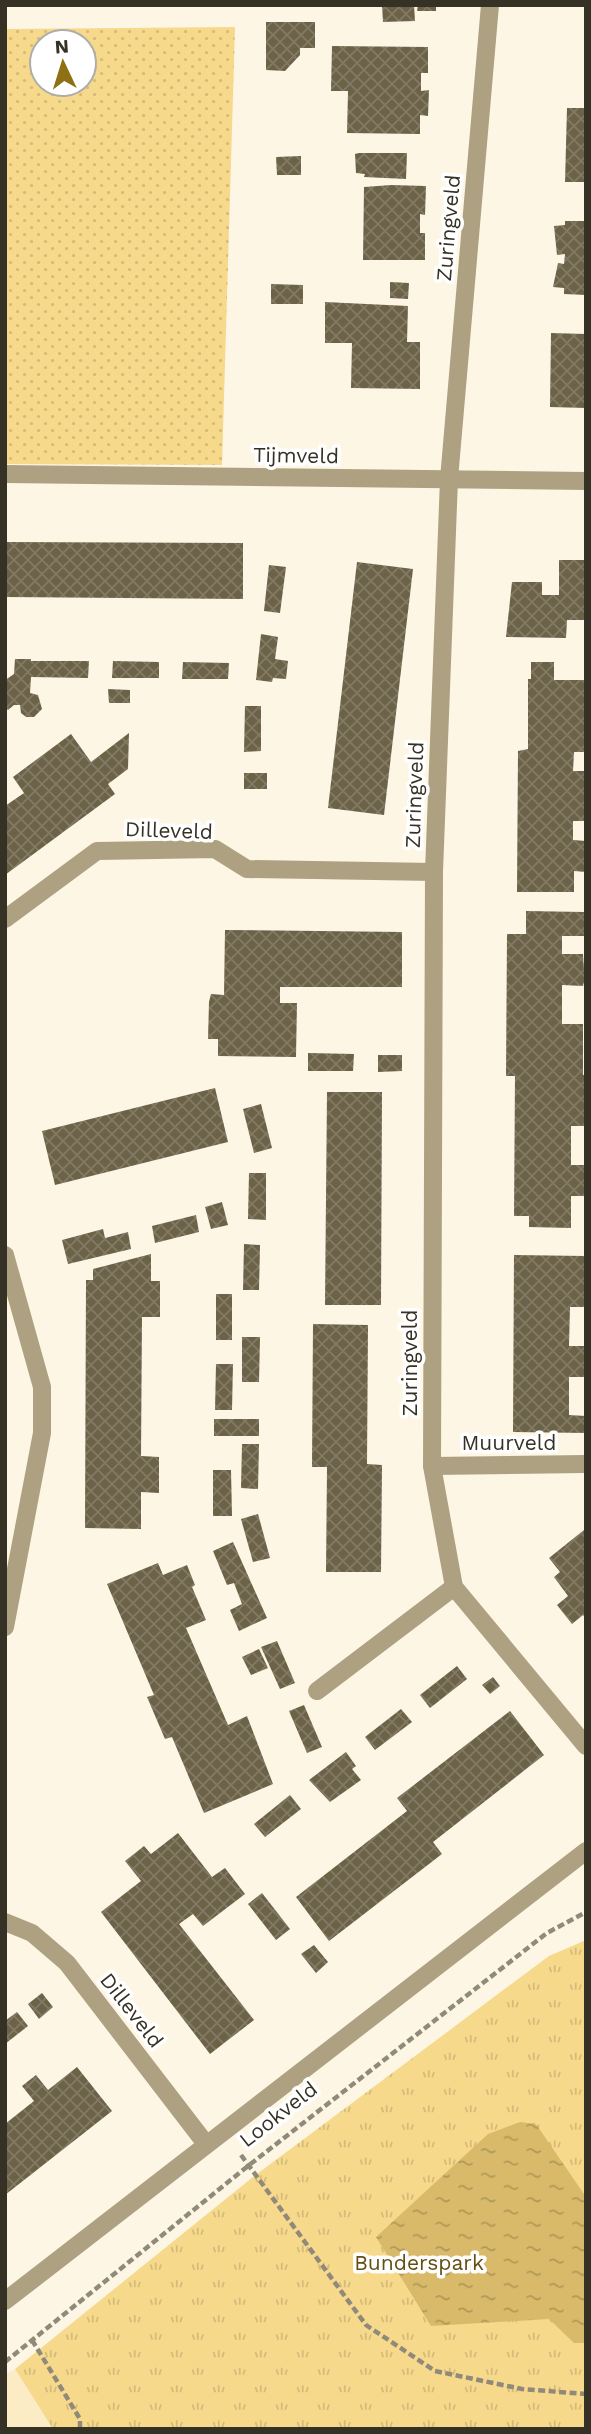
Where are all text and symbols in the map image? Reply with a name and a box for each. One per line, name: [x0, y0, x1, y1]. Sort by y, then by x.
north arrow: [28, 28, 98, 98]
text: N: [54, 35, 70, 59]
street label: Zuringveld: [431, 174, 465, 282]
street label: Tijmveld: [253, 442, 339, 468]
street label: Zuringveld: [400, 741, 428, 849]
street label: Dilleveld: [125, 816, 213, 844]
street label: Zuringveld: [397, 1310, 422, 1416]
street label: Muurveld: [462, 1430, 556, 1455]
street label: Dilleveld: [95, 1968, 169, 2052]
street label: Lookveld: [234, 2076, 322, 2152]
park label: Bunderspark: [354, 2250, 484, 2275]

